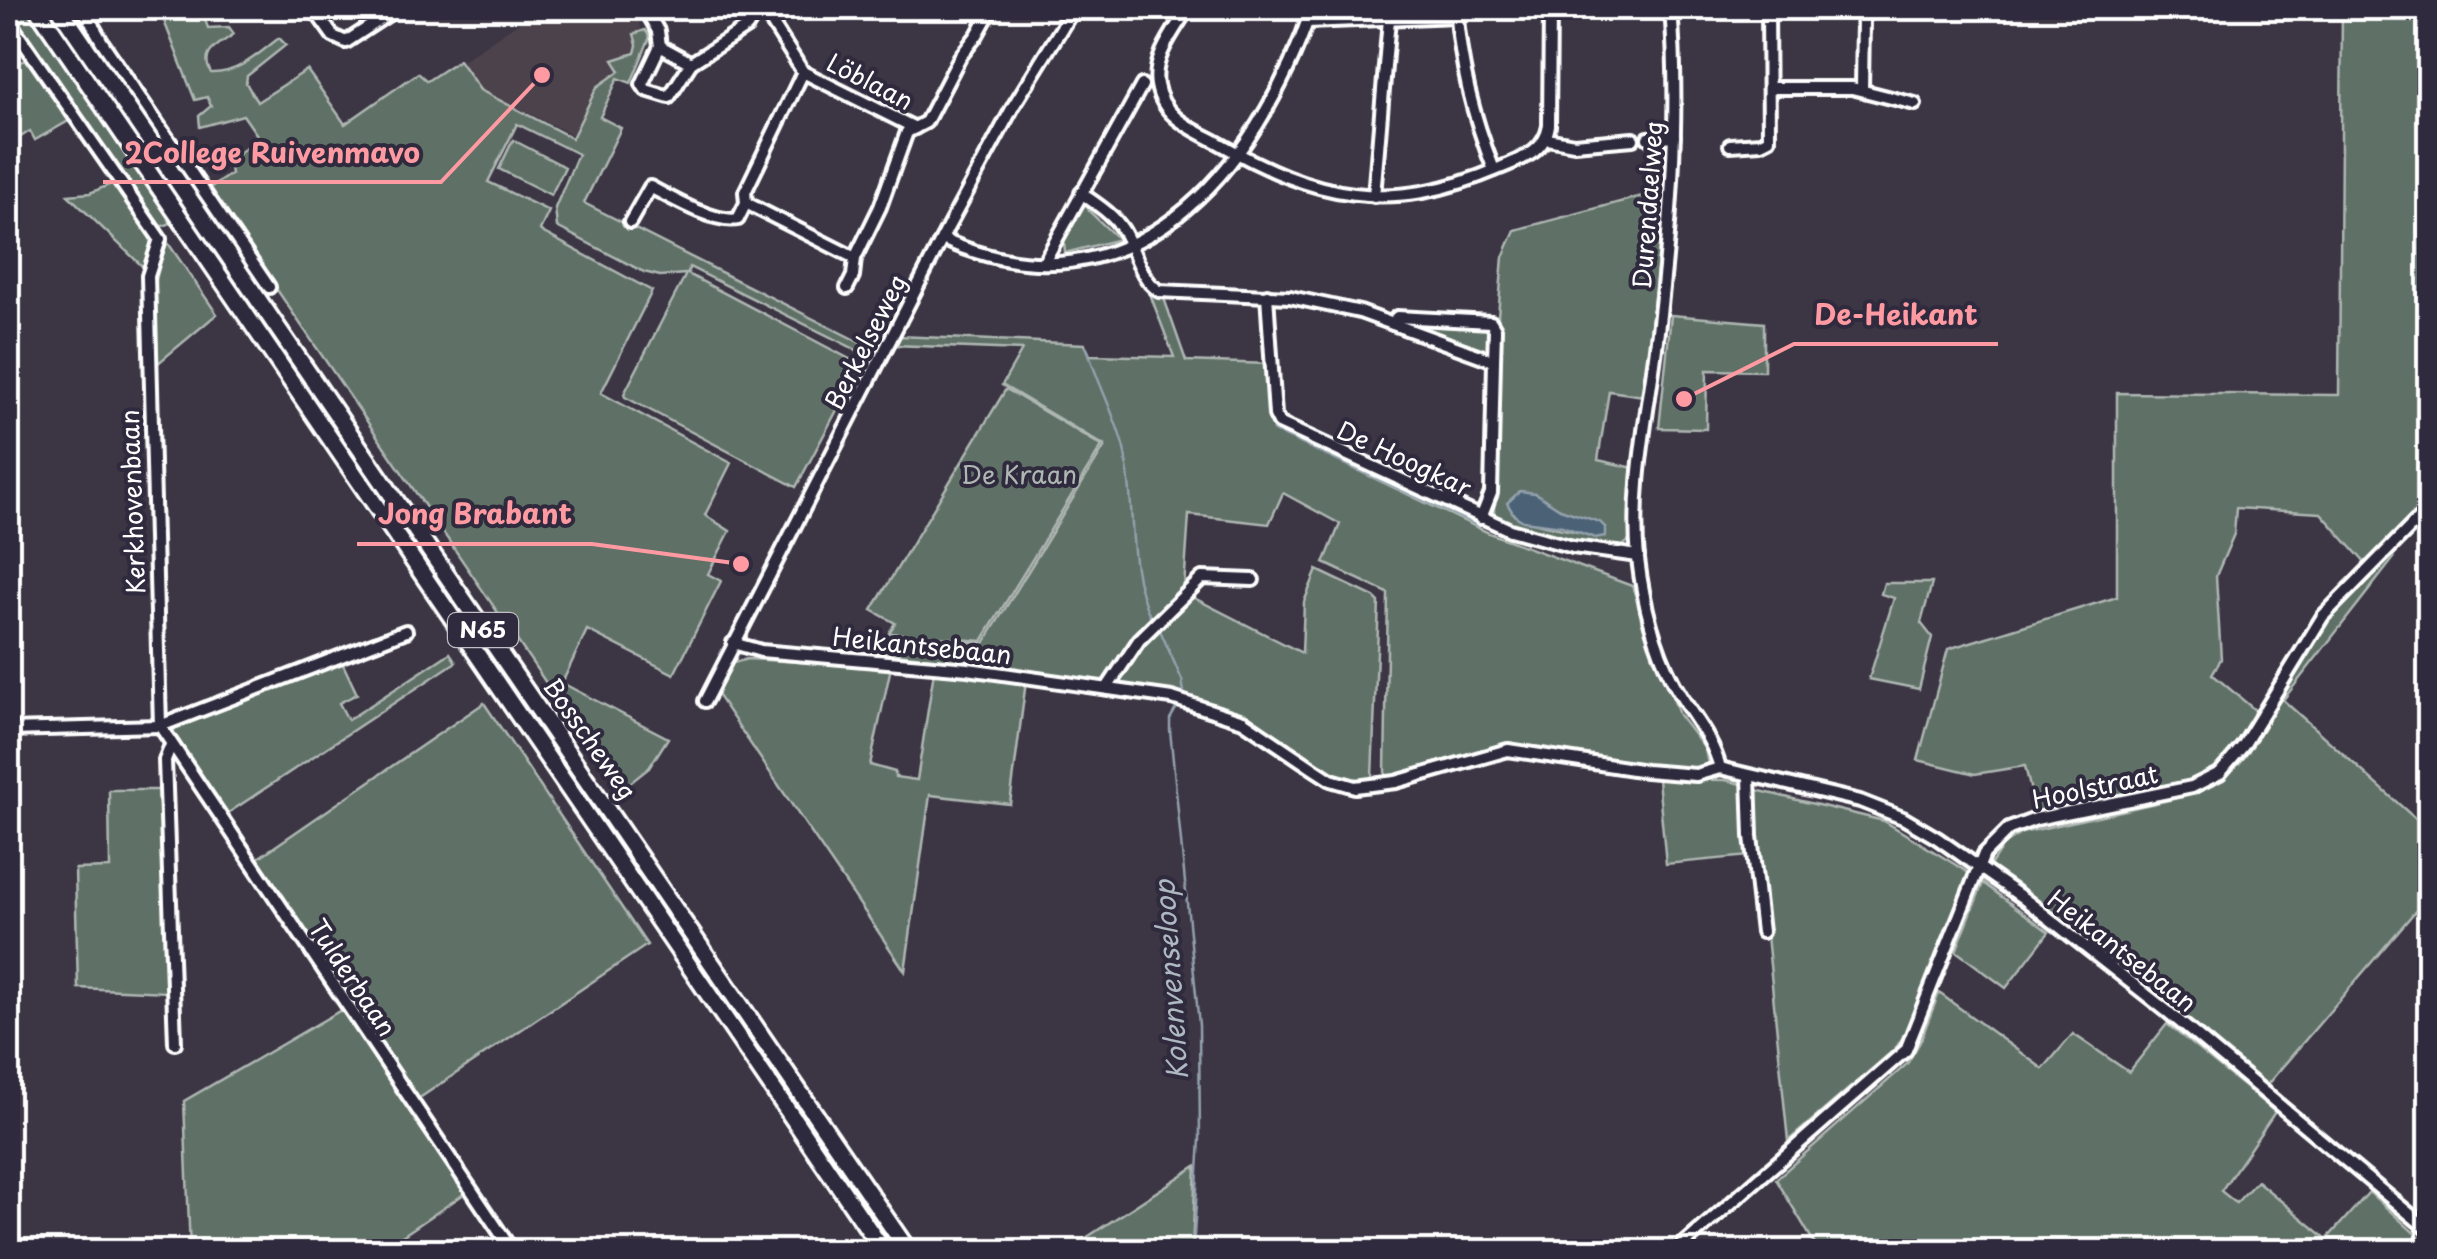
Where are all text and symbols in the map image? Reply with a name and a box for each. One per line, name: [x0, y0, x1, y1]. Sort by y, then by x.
street label: Löblaan: [821, 43, 920, 119]
street label: Durendaelweg: [1622, 119, 1672, 290]
callout: 2College Ruivenmavo: [103, 124, 441, 182]
text: 2College Ruivenmavo: [124, 130, 420, 173]
street label: Berkelseweg: [815, 267, 916, 416]
callout: De-Heikant: [1794, 286, 1998, 344]
text: De-Heikant: [1814, 292, 1978, 335]
street label: Kerkhovenbaan: [110, 409, 154, 595]
street label: De Hoogkar: [1331, 410, 1479, 506]
park label: De Kraan: [961, 455, 1077, 493]
callout: Jong Brabant: [357, 486, 592, 544]
text: Jong Brabant: [378, 491, 572, 534]
road number: N65: [448, 613, 518, 647]
street label: Heikantsebaan: [831, 617, 1014, 673]
street label: Bosscheweg: [535, 670, 647, 807]
street label: Hoolstraat: [2028, 754, 2161, 818]
water label: Kolenvenseloop: [1141, 878, 1198, 1082]
street label: Heikantsebaan: [2040, 880, 2205, 1021]
street label: Tulderbaan: [300, 911, 406, 1044]

